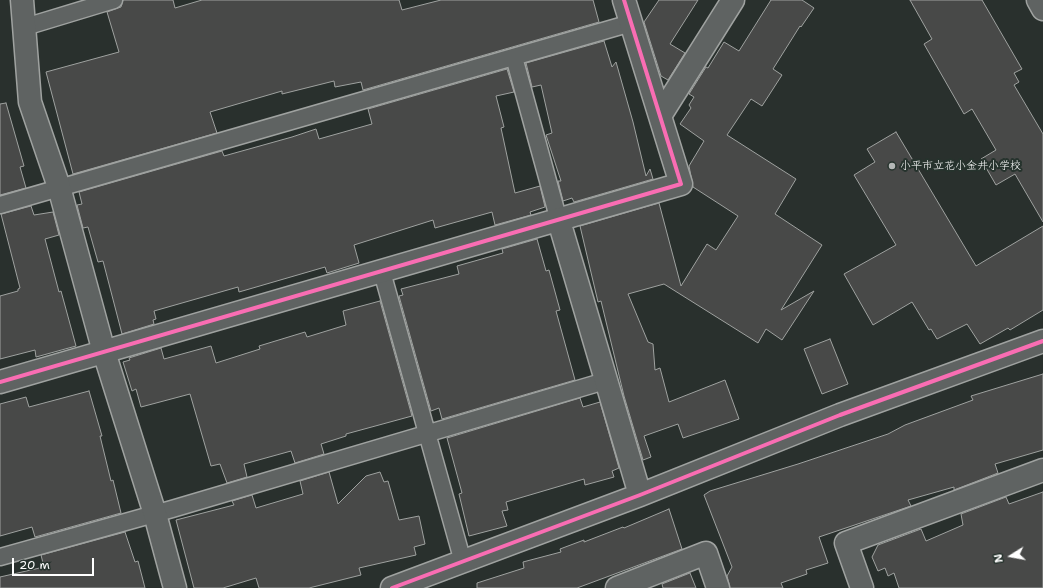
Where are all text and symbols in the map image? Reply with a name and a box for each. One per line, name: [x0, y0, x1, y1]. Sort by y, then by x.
place label: 小平市立花小金井小学校: [900, 159, 1021, 173]
marker: 小平市立花小金井小学校: [887, 161, 897, 171]
north arrow: [991, 536, 1031, 576]
scale bar: [14, 550, 96, 576]
text: N: [991, 553, 1007, 564]
text: 20 m: [19, 557, 50, 573]

